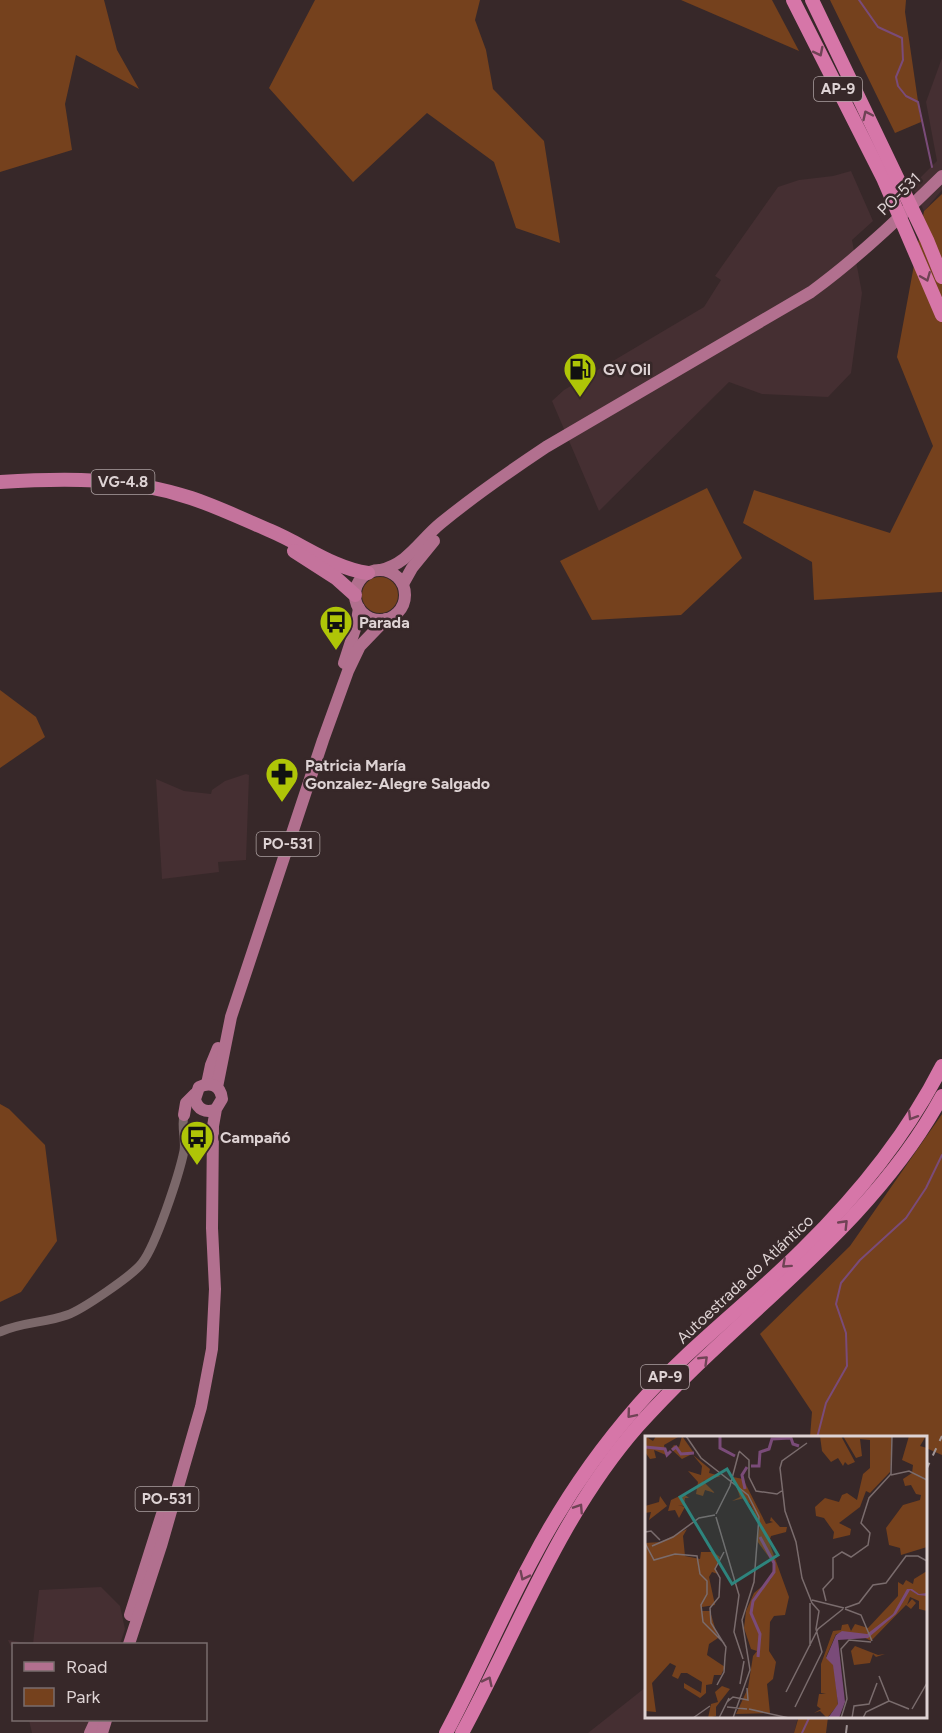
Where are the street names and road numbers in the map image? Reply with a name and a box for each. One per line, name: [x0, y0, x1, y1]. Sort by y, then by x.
road number: AP-9: [814, 77, 862, 101]
street label: PO-531: [873, 169, 925, 219]
road number: VG-4.8: [92, 470, 154, 494]
road number: PO-531: [256, 832, 320, 856]
street label: Autoestrada do Atlántico: [673, 1211, 817, 1347]
road number: AP-9: [641, 1365, 689, 1389]
road number: PO-531: [136, 1487, 198, 1511]

